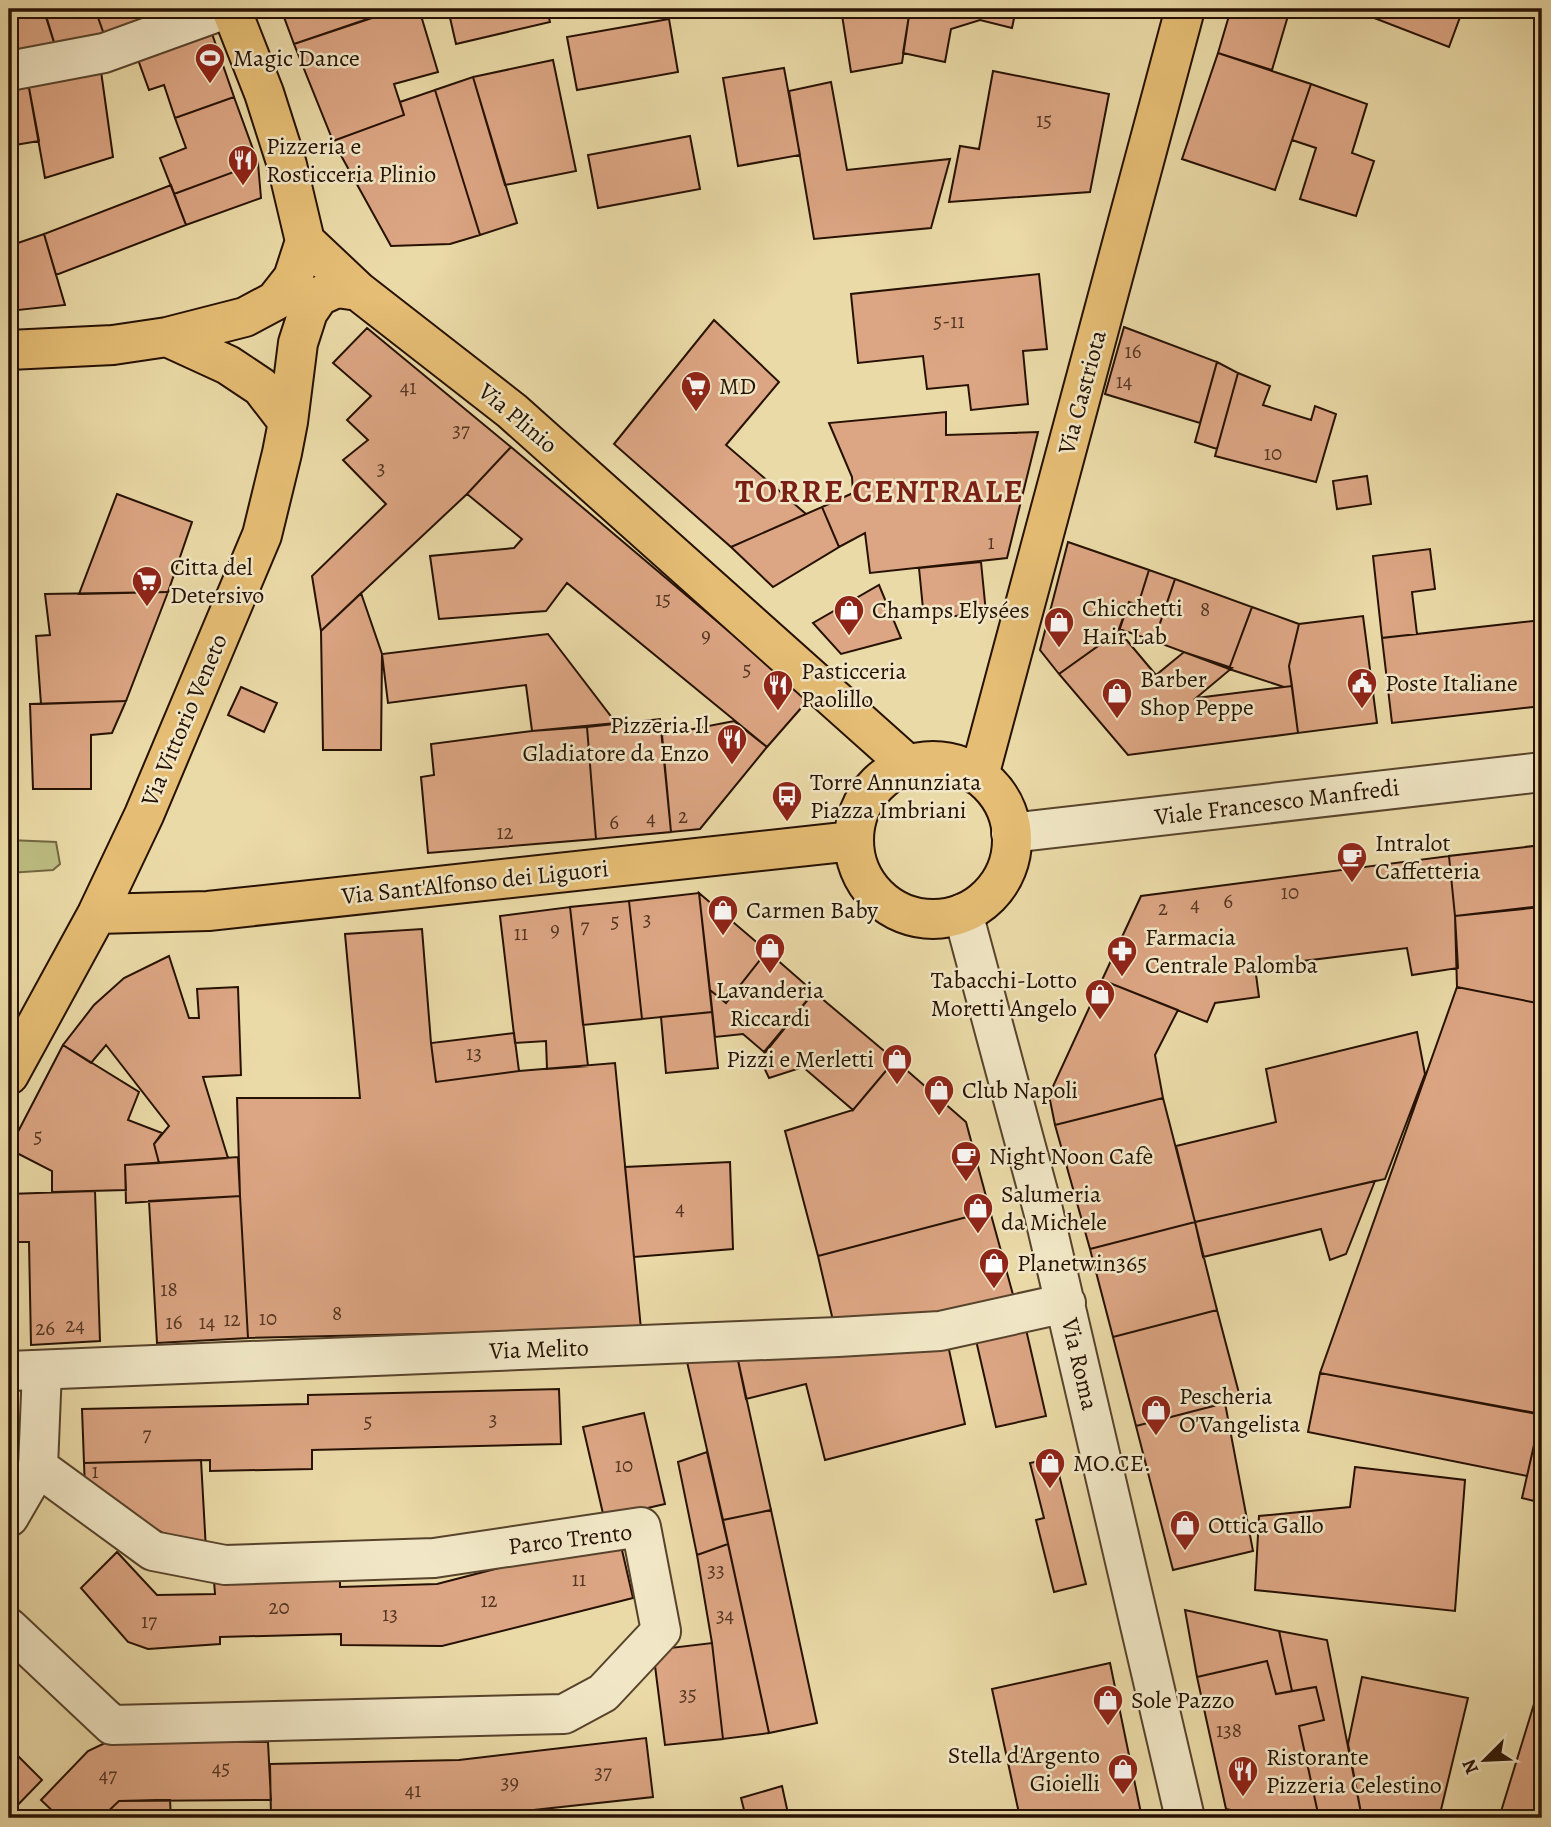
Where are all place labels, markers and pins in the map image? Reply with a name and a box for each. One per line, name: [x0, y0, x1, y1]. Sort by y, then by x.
sports icon: Magic Dance: [193, 41, 227, 85]
place label: Magic Dance: [233, 42, 360, 74]
place label: Pizzeria e Rosticceria Plinio: [266, 130, 436, 190]
restaurant icon: Pizzeria e Rosticceria Plinio: [226, 143, 260, 187]
supermarket icon: MD: [679, 369, 713, 413]
place label: MD: [719, 370, 756, 402]
place label: Citta del Detersivo: [170, 551, 264, 611]
supermarket icon: Citta del Detersivo: [130, 564, 164, 608]
place label: Chicchetti Hair Lab: [1082, 592, 1183, 652]
shop icon: Champs Elysées: [832, 593, 866, 637]
place label: Champs Elysées: [872, 594, 1030, 626]
shop icon: Chicchetti Hair Lab: [1042, 605, 1076, 649]
place label: Pasticceria Paolillo: [801, 655, 908, 715]
place label: Barber Shop Peppe: [1140, 663, 1254, 723]
public building icon: Poste Italiane: [1345, 666, 1379, 710]
place label: Poste Italiane: [1385, 667, 1518, 699]
restaurant icon: Pasticceria Paolillo: [761, 668, 795, 712]
shop icon: Barber Shop Peppe: [1100, 676, 1134, 720]
place label: Pizzeria Il Gladiatore da Enzo: [523, 709, 709, 769]
restaurant icon: Pizzeria Il Gladiatore da Enzo: [715, 722, 749, 766]
place label: Torre Annunziata Piazza Imbriani: [810, 766, 982, 826]
bus stop icon: Torre Annunziata Piazza Imbriani: [770, 779, 804, 823]
place label: Intralot Caffetteria: [1375, 827, 1481, 887]
cafe icon: Intralot Caffetteria: [1335, 840, 1369, 884]
shop icon: Carmen Baby: [706, 893, 740, 937]
place label: Carmen Baby: [746, 894, 878, 926]
place label: Farmacia Centrale Palomba: [1145, 921, 1319, 981]
shop icon: Lavanderia Riccardi: [753, 931, 787, 975]
pharmacy icon: Farmacia Centrale Palomba: [1105, 934, 1139, 978]
place label: Tabacchi-Lotto Moretti Angelo: [931, 964, 1077, 1024]
place label: Lavanderia Riccardi: [716, 974, 825, 1034]
shop icon: Tabacchi-Lotto Moretti Angelo: [1083, 977, 1117, 1021]
shop icon: Pizzi e Merletti: [880, 1042, 914, 1086]
place label: Pizzi e Merletti: [726, 1043, 874, 1075]
shop icon: Club Napoli: [922, 1073, 956, 1117]
place label: Club Napoli: [962, 1074, 1078, 1106]
cafe icon: Night Noon Cafè: [949, 1139, 983, 1183]
place label: Night Noon Cafè: [989, 1140, 1153, 1172]
place label: Salumeria da Michele: [1001, 1178, 1107, 1238]
shop icon: Salumeria da Michele: [961, 1191, 995, 1235]
shop icon: Planetwin365: [977, 1246, 1011, 1290]
place label: Planetwin365: [1017, 1247, 1147, 1279]
place label: Pescheria O'Vangelista: [1179, 1380, 1301, 1440]
shop icon: Pescheria O'Vangelista: [1139, 1393, 1173, 1437]
shop icon: MO.CE.: [1033, 1446, 1067, 1490]
place label: MO.CE.: [1073, 1447, 1151, 1479]
shop icon: Ottica Gallo: [1168, 1508, 1202, 1552]
place label: Ottica Gallo: [1208, 1509, 1324, 1541]
shop icon: Sole Pazzo: [1091, 1683, 1125, 1727]
place label: Sole Pazzo: [1131, 1684, 1235, 1716]
place label: Stella d'Argento Gioielli: [948, 1739, 1100, 1799]
place label: Ristorante Pizzeria Celestino: [1266, 1741, 1442, 1801]
shop icon: Stella d'Argento Gioielli: [1106, 1752, 1140, 1796]
restaurant icon: Ristorante Pizzeria Celestino: [1226, 1754, 1260, 1798]

